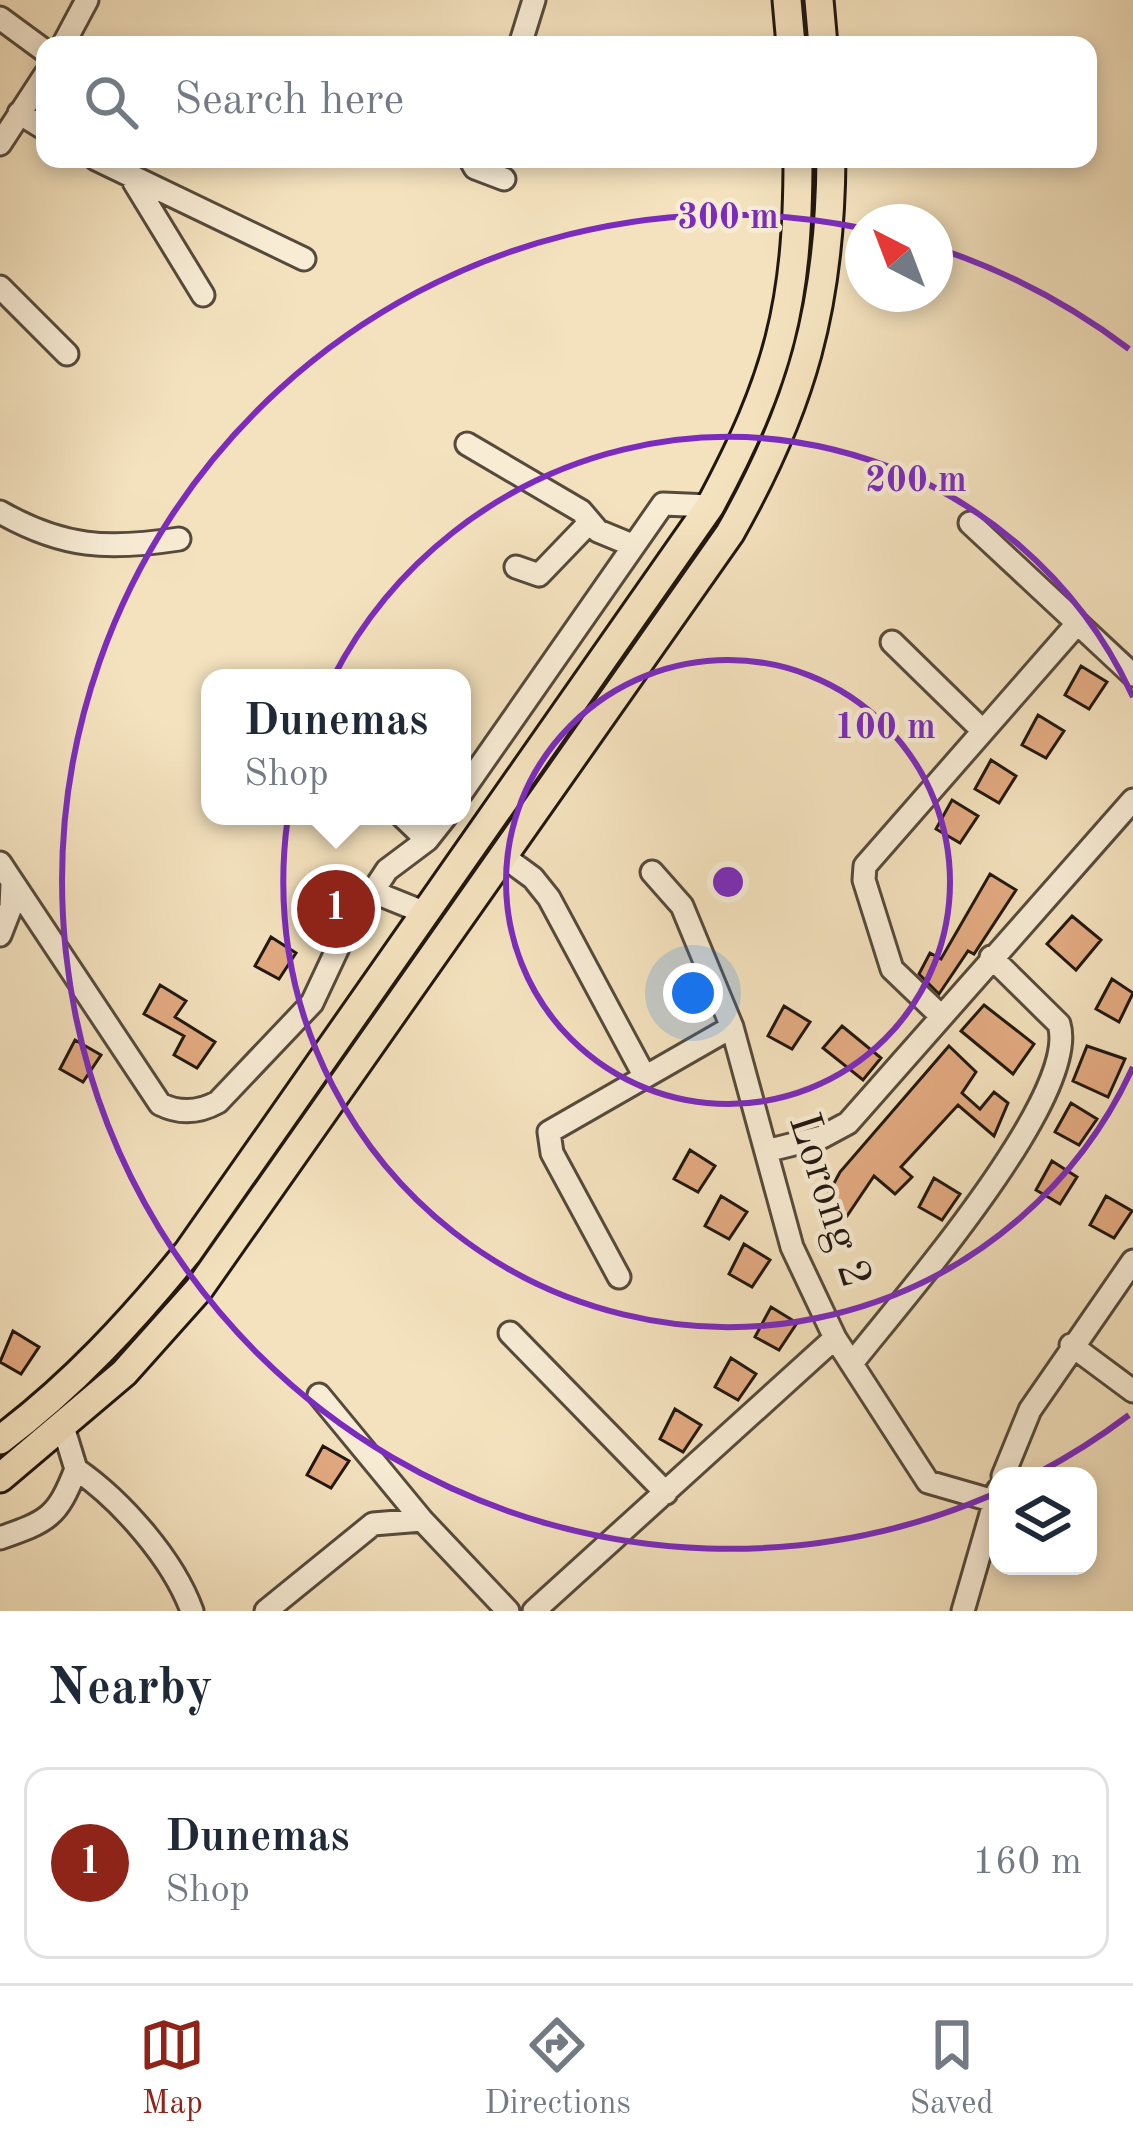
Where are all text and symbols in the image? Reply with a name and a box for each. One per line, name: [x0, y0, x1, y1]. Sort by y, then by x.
search box: [36, 36, 1097, 168]
icon: search: [78, 69, 144, 135]
text: Search here: [174, 79, 404, 124]
text: 300 m: [677, 201, 779, 237]
north arrow: [845, 204, 953, 312]
text: 200 m: [865, 464, 967, 500]
popup: [201, 669, 471, 825]
text: Dunemas: [244, 700, 428, 745]
text: 100 m: [834, 711, 936, 747]
text: Shop: [244, 755, 329, 794]
centre of rings: [707, 861, 749, 903]
pin: 1: [297, 864, 375, 954]
your location: [663, 963, 723, 1023]
street label: Lorong 2: [779, 1108, 877, 1294]
map controls: [989, 1467, 1097, 1575]
button: layers: [989, 1467, 1097, 1575]
text: Nearby: [48, 1664, 213, 1715]
text: Dunemas: [165, 1816, 350, 1861]
text: 1: [79, 1843, 101, 1882]
text: 160 m: [972, 1843, 1082, 1882]
text: Shop: [165, 1871, 250, 1910]
tab: Map: [139, 2012, 205, 2125]
tab: Directions: [484, 2012, 631, 2125]
tab: Saved: [910, 2012, 994, 2125]

